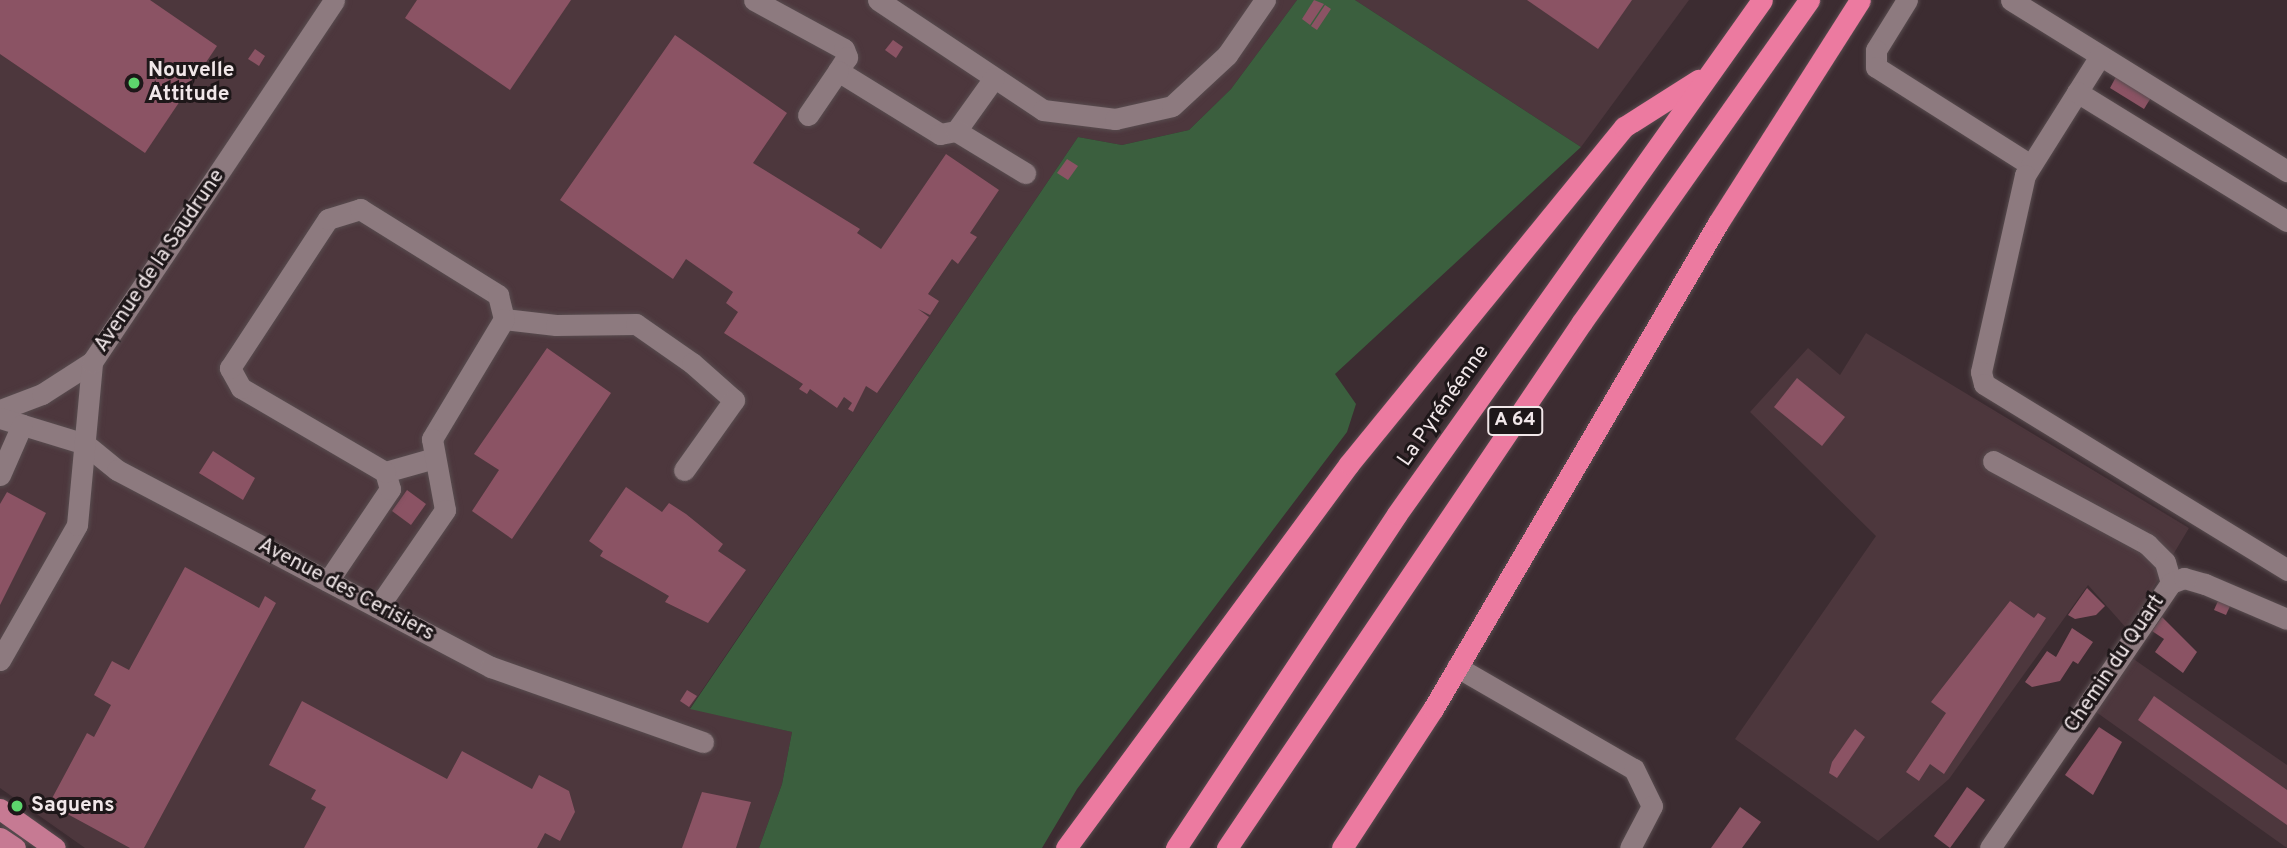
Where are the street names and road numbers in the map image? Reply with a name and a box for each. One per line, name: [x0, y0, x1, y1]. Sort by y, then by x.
street label: Avenue de la Saudrune: [89, 165, 231, 357]
street label: La Pyrénéenne: [1393, 340, 1495, 472]
road number: A 64: [1485, 406, 1545, 436]
street label: Avenue des Cerisiers: [254, 533, 438, 647]
street label: Chemin du Quart: [2060, 590, 2170, 738]

